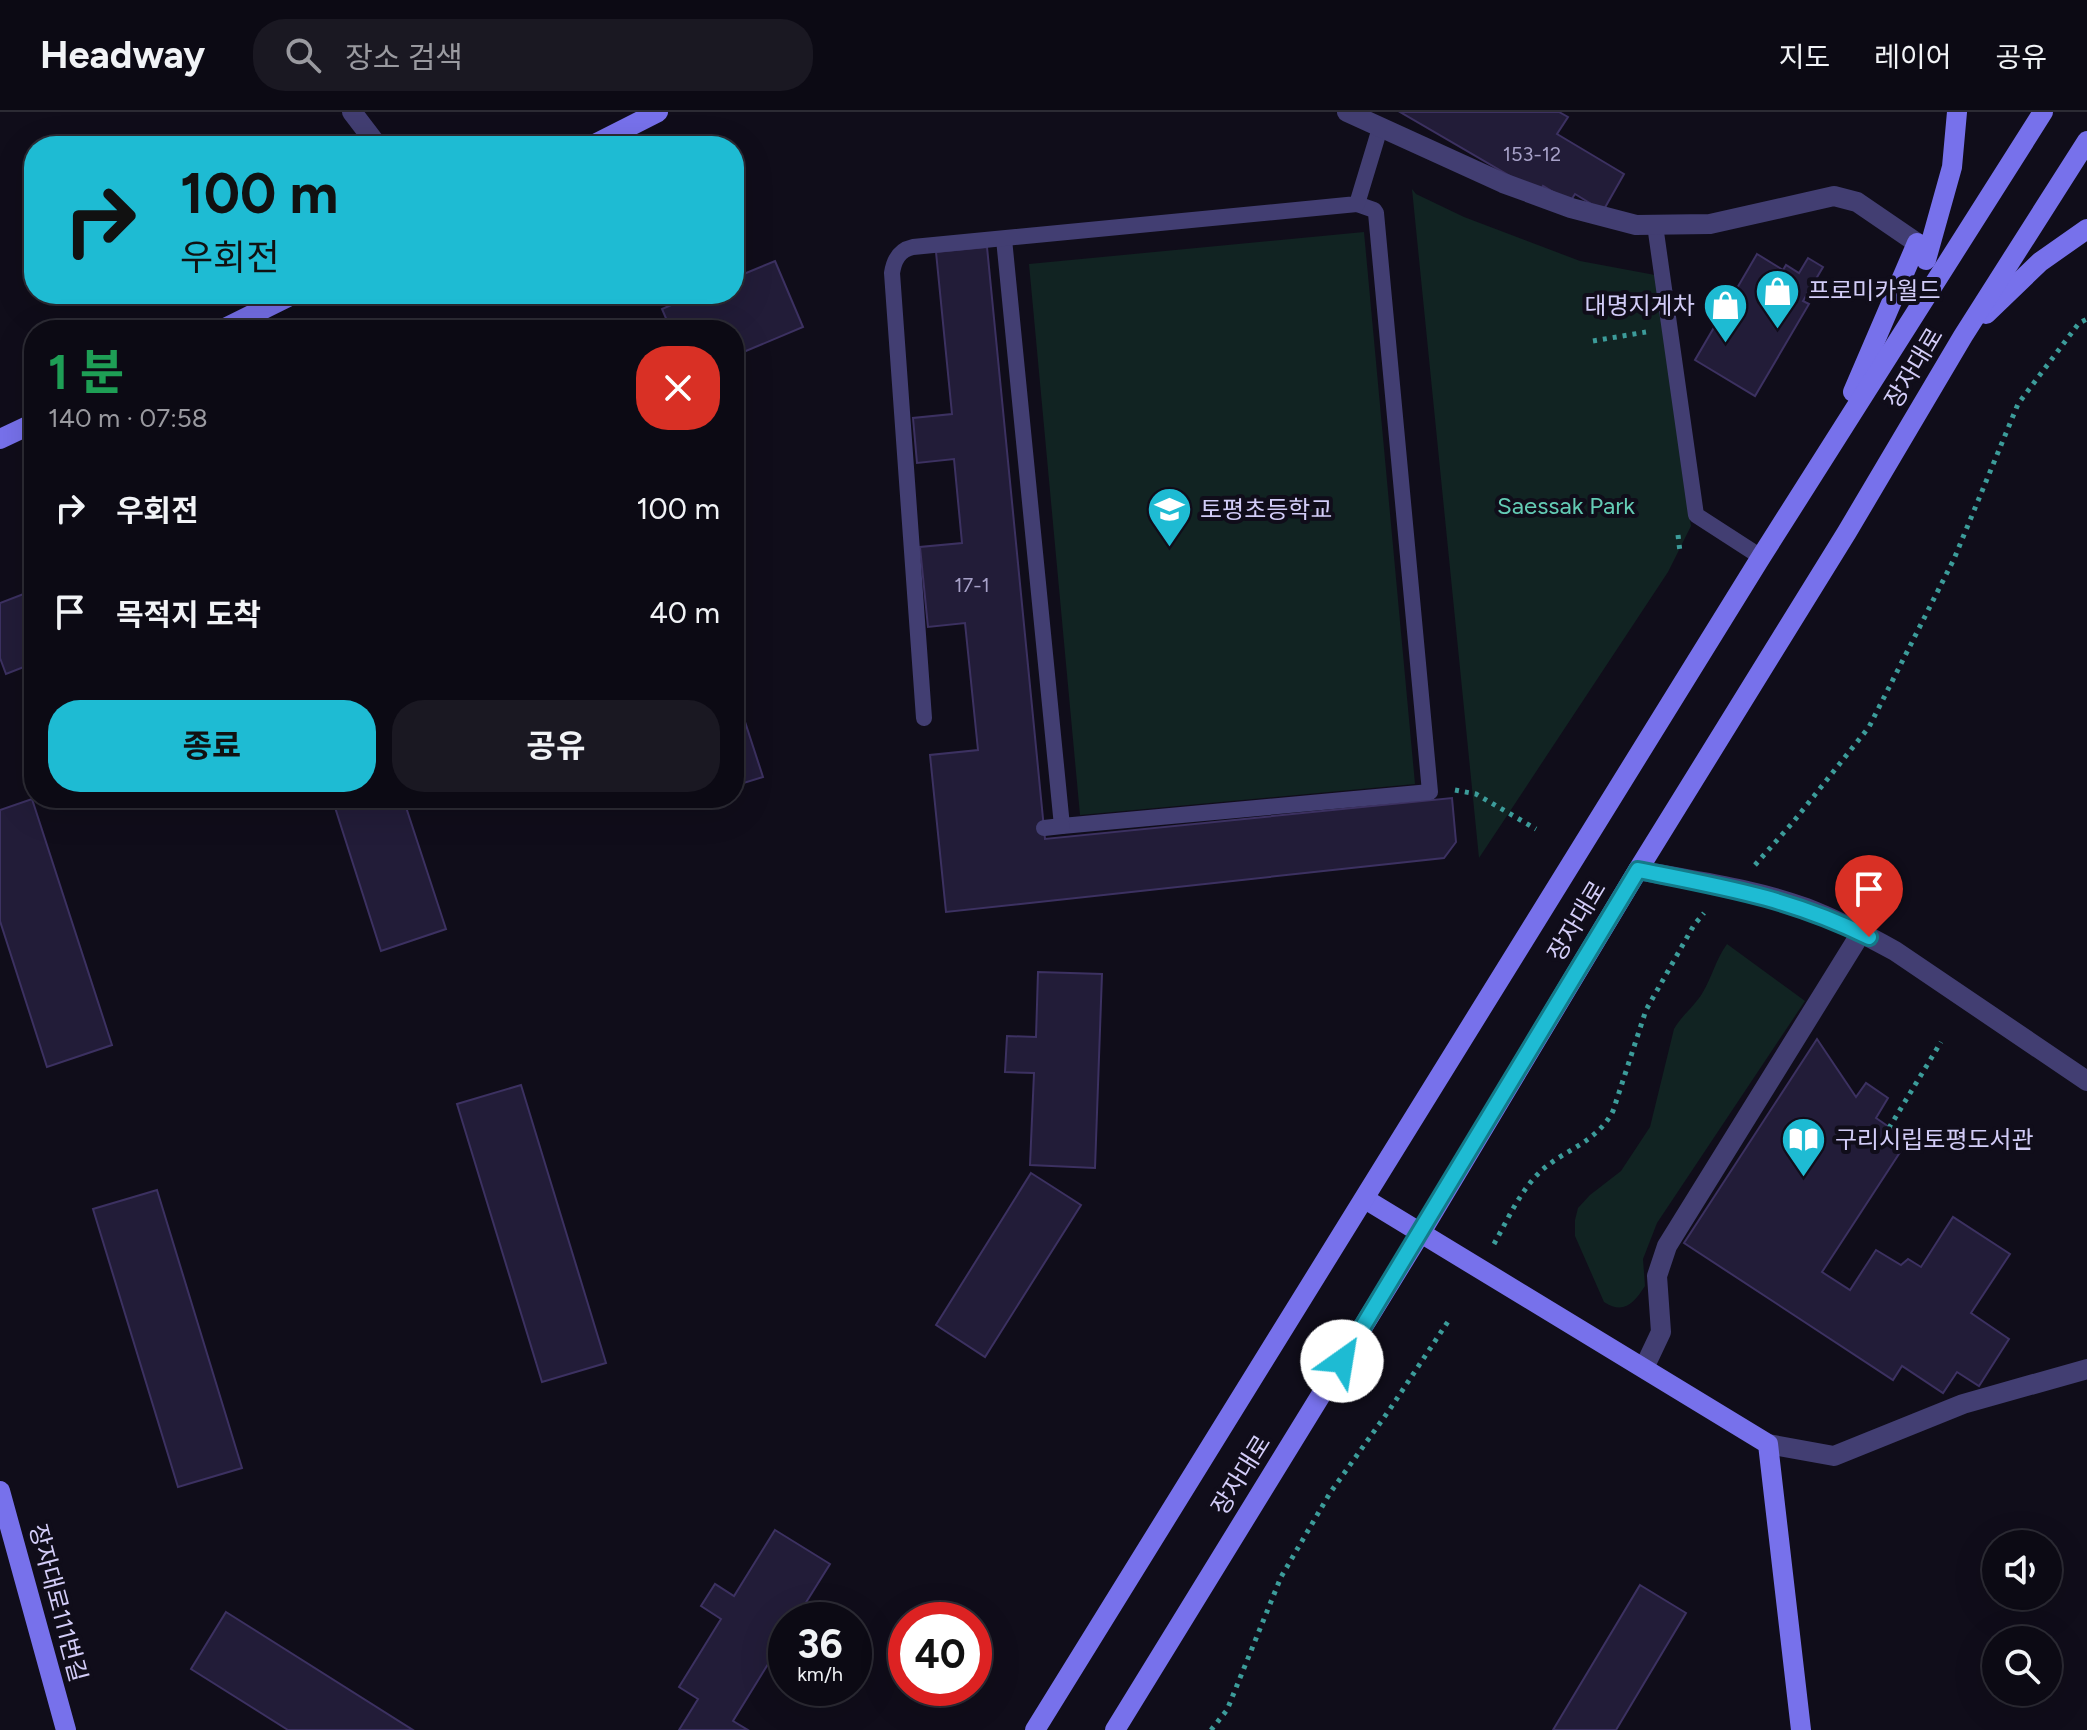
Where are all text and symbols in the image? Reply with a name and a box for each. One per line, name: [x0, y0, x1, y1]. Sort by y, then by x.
search box: [253, 19, 813, 91]
text: Headway: [40, 32, 205, 78]
icon: search: [281, 33, 325, 77]
text: 장소 검색: [345, 39, 463, 76]
text: 지도: [1779, 40, 1830, 74]
text: 레이어: [1874, 40, 1951, 74]
text: 공유: [1995, 40, 2047, 74]
house number: 153-12: [1503, 142, 1561, 166]
text: 100 m: [180, 160, 338, 227]
icon: right: [48, 168, 152, 272]
text: 우회전: [180, 236, 279, 279]
shop icon: 프로미카월드: [1753, 267, 1801, 330]
place label: 프로미카월드: [1808, 276, 1940, 305]
shop icon: 대명지게차: [1702, 282, 1750, 345]
place label: 대명지게차: [1585, 291, 1695, 320]
street label: 장자대로: [1878, 322, 1949, 413]
text: 1 분: [48, 343, 124, 401]
button: close: [636, 346, 720, 430]
text: 140 m · 07:58: [48, 402, 208, 434]
icon: right: [48, 486, 92, 530]
school or university icon: 토평초등학교: [1145, 486, 1193, 549]
text: 100 m: [636, 490, 720, 527]
park label: Saessak Park: [1497, 491, 1635, 520]
text: 우회전: [116, 492, 199, 529]
place label: 토평초등학교: [1200, 495, 1332, 524]
house number: 17-1: [954, 573, 990, 597]
icon: arrive: [48, 590, 92, 634]
text: 40 m: [649, 594, 720, 631]
text: 목적지 도착: [116, 596, 261, 633]
button: 종료: [48, 700, 376, 792]
button: 공유: [392, 700, 720, 792]
pin: [1835, 855, 1903, 937]
icon: arrive: [1847, 867, 1891, 911]
street label: 장자대로: [1541, 875, 1612, 966]
library icon: 구리시립토평도서관: [1780, 1116, 1828, 1179]
place label: 구리시립토평도서관: [1835, 1125, 2034, 1154]
position arrow: [1300, 1319, 1384, 1403]
street label: 장자대로: [1205, 1430, 1276, 1520]
street label: 장자대로111번길: [23, 1521, 93, 1685]
map controls: [1982, 1530, 2062, 1706]
button: sound: [1982, 1530, 2062, 1610]
speed limit sign: 40: [888, 1602, 992, 1706]
text: 36: [797, 1620, 843, 1668]
button: search: [1982, 1626, 2062, 1706]
text: km/h: [797, 1662, 843, 1686]

